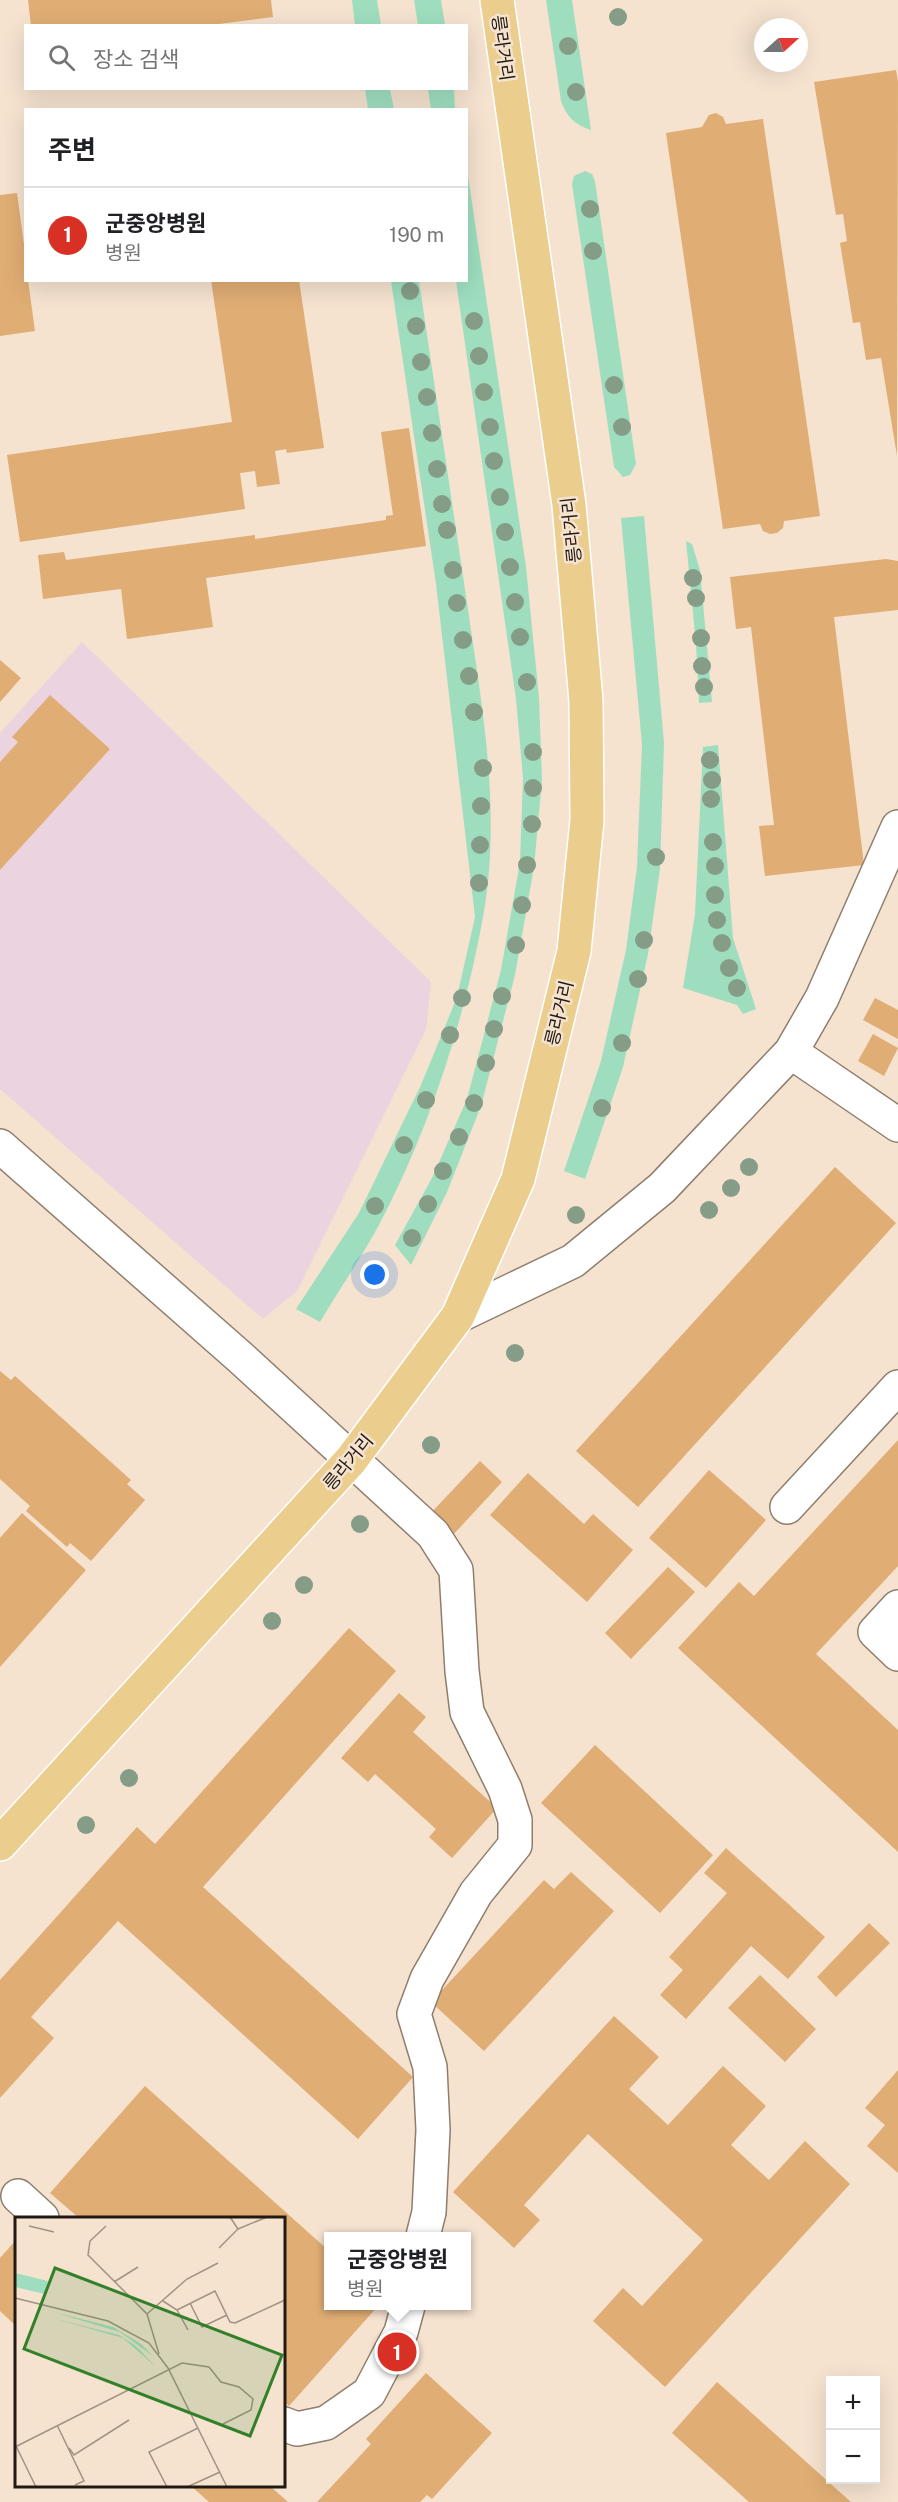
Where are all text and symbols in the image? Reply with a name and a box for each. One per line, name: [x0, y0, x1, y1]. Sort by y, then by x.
street label: 릉라거리: [488, 14, 518, 82]
north arrow: [754, 18, 808, 72]
search box: [24, 24, 468, 90]
icon: search: [45, 41, 78, 74]
text: 장소 검색: [93, 46, 179, 72]
text: 주변: [48, 134, 96, 165]
text: 군중앙병원: [105, 210, 206, 236]
text: 1: [63, 223, 72, 247]
text: 190 m: [389, 223, 444, 247]
text: 병원: [105, 241, 142, 265]
street label: 릉라거리: [557, 496, 585, 564]
street label: 릉라거리: [541, 978, 577, 1048]
your location: [360, 1260, 389, 1289]
street label: 릉라거리: [319, 1430, 377, 1494]
inset map: [15, 2217, 285, 2487]
popup: [324, 2232, 471, 2310]
text: 군중앙병원: [347, 2246, 448, 2272]
text: 병원: [347, 2277, 384, 2301]
pin: 1: [378, 2330, 416, 2374]
map controls: [826, 2376, 880, 2484]
button: +: [826, 2376, 880, 2430]
button: −: [826, 2430, 880, 2484]

